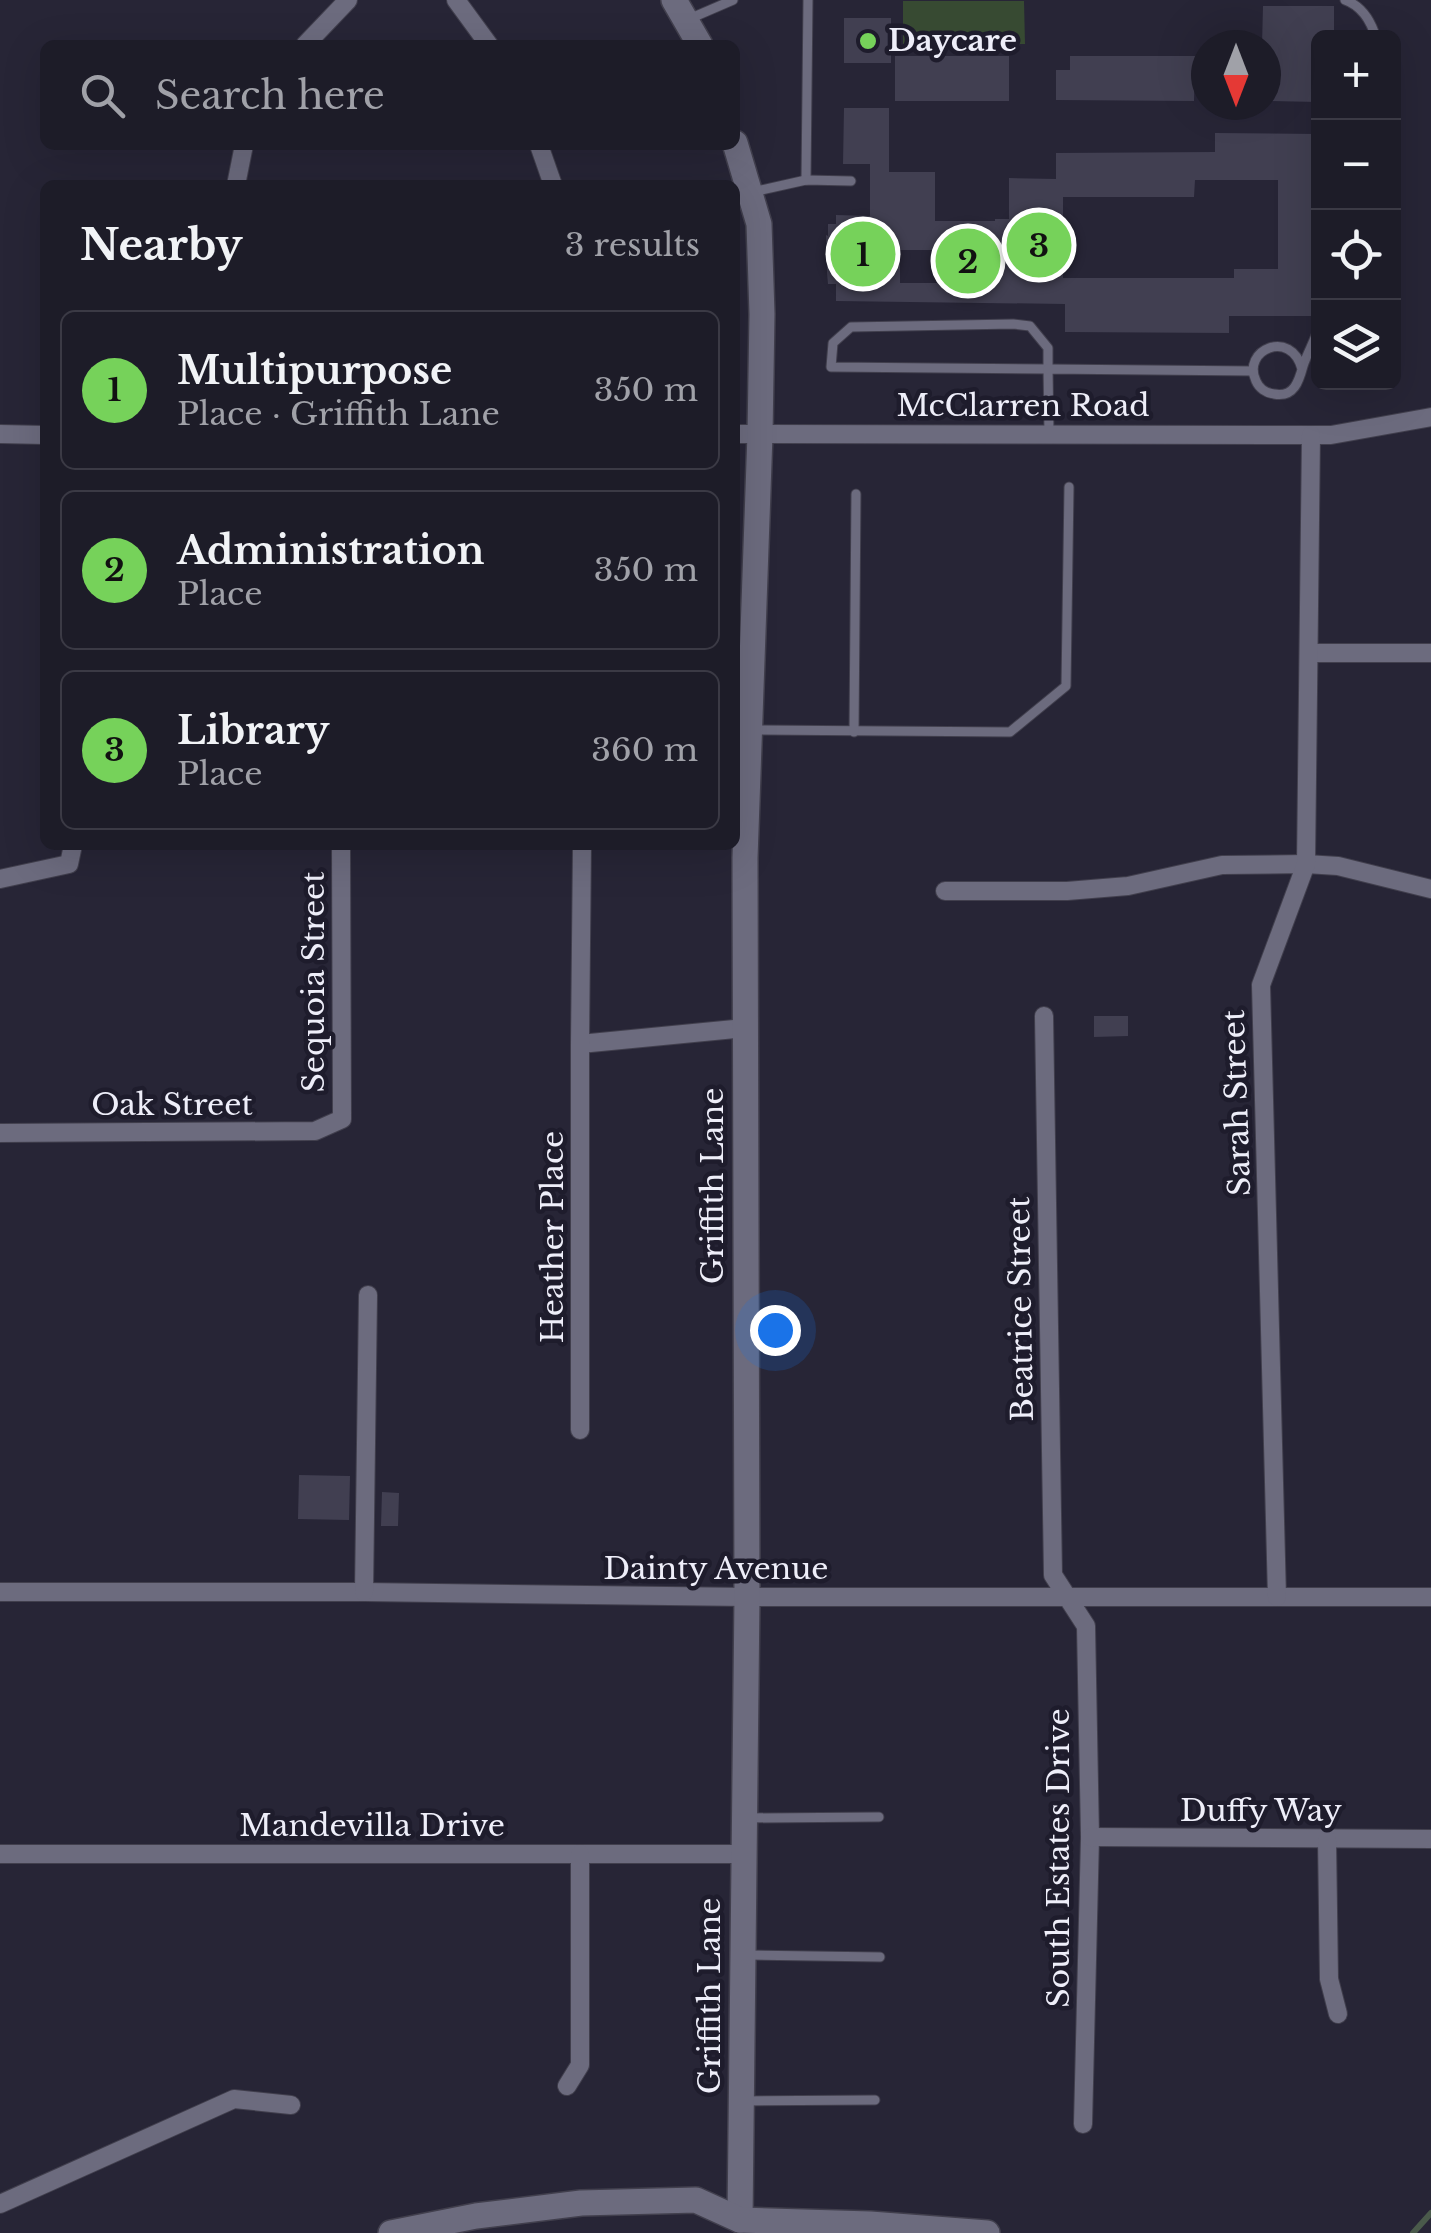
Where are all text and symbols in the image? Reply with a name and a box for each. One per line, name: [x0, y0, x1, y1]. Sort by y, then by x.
place label: Daycare: [888, 22, 1017, 59]
marker: Daycare: [857, 30, 879, 52]
north arrow: [1191, 30, 1281, 120]
map controls: [1311, 30, 1401, 390]
button: +: [1311, 30, 1401, 120]
search box: [40, 40, 740, 150]
icon: search: [75, 68, 130, 123]
text: Search here: [155, 72, 385, 119]
button: −: [1311, 120, 1401, 210]
pin: 3: [1006, 208, 1072, 282]
button: locate: [1311, 210, 1401, 300]
pin: 1: [830, 216, 896, 292]
text: Nearby: [80, 219, 243, 271]
pin: 2: [936, 224, 1000, 298]
text: 3 results: [565, 225, 700, 265]
button: layers: [1311, 300, 1401, 390]
text: Multipurpose: [177, 347, 452, 394]
text: 1: [108, 370, 121, 410]
text: 350 m: [594, 370, 698, 410]
street label: McClarren Road: [896, 387, 1150, 424]
text: Place · Griffith Lane: [177, 394, 500, 434]
text: Administration: [177, 527, 484, 574]
text: 2: [104, 550, 125, 590]
text: 350 m: [594, 550, 698, 590]
text: Place: [177, 574, 263, 614]
text: Library: [177, 707, 329, 754]
text: 3: [104, 730, 125, 770]
text: 360 m: [591, 730, 698, 770]
text: Place: [177, 754, 263, 794]
street label: Sequoia Street: [295, 871, 332, 1093]
street label: Sarah Street: [1215, 1009, 1258, 1197]
street label: Oak Street: [91, 1086, 254, 1123]
street label: Griffith Lane: [694, 1088, 731, 1284]
street label: Heather Place: [534, 1131, 571, 1343]
street label: Beatrice Street: [1000, 1196, 1041, 1422]
your location: [750, 1305, 801, 1356]
street label: Dainty Avenue: [603, 1550, 829, 1587]
street label: South Estates Drive: [1040, 1708, 1077, 2008]
street label: Duffy Way: [1180, 1792, 1342, 1829]
street label: Mandevilla Drive: [239, 1807, 505, 1844]
street label: Griffith Lane: [691, 1898, 728, 2094]

